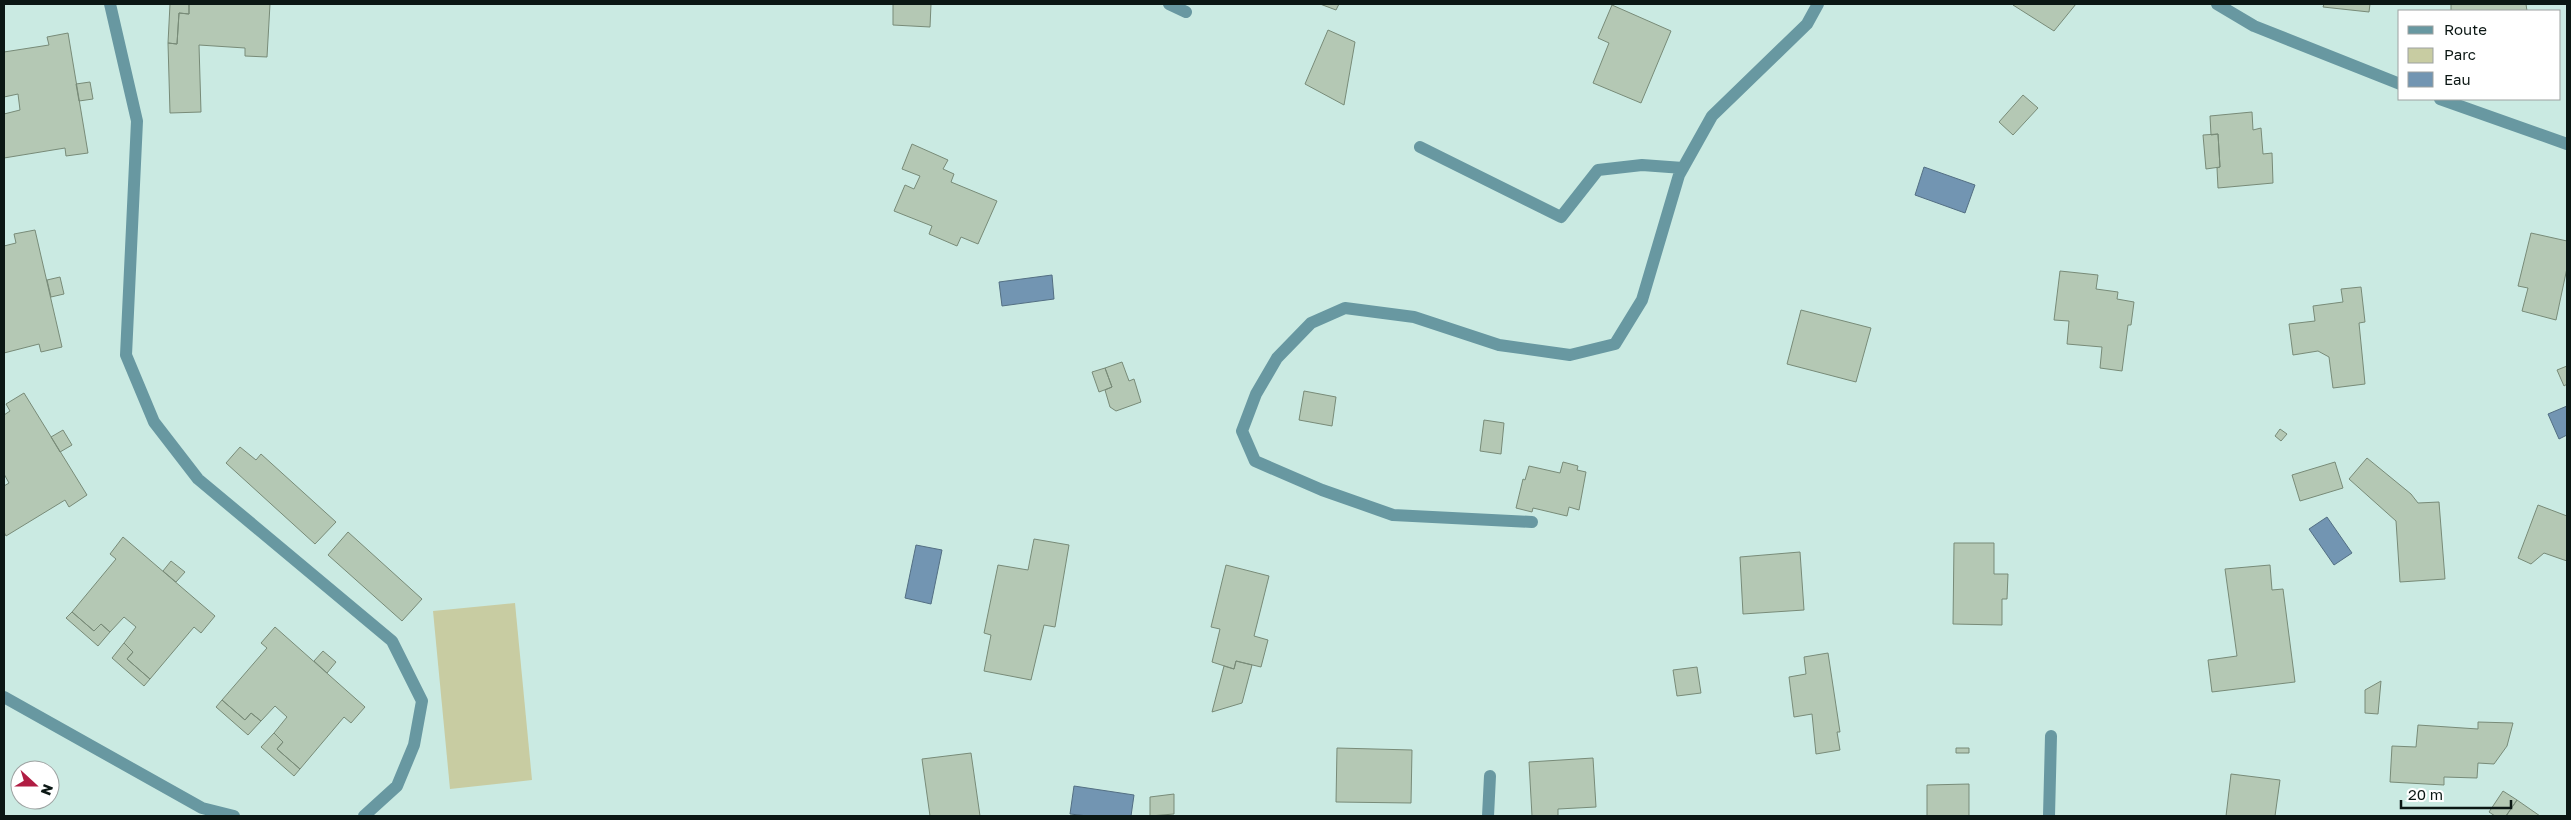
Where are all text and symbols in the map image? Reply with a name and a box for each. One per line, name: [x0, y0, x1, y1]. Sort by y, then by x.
legend: [2398, 10, 2561, 100]
text: Route: [2444, 20, 2487, 38]
text: Parc: [2444, 45, 2476, 63]
text: Eau: [2444, 70, 2471, 88]
north arrow: [10, 760, 60, 810]
scale bar: [2401, 778, 2511, 810]
text: N: [38, 782, 57, 798]
text: 20 m: [2408, 785, 2443, 803]

